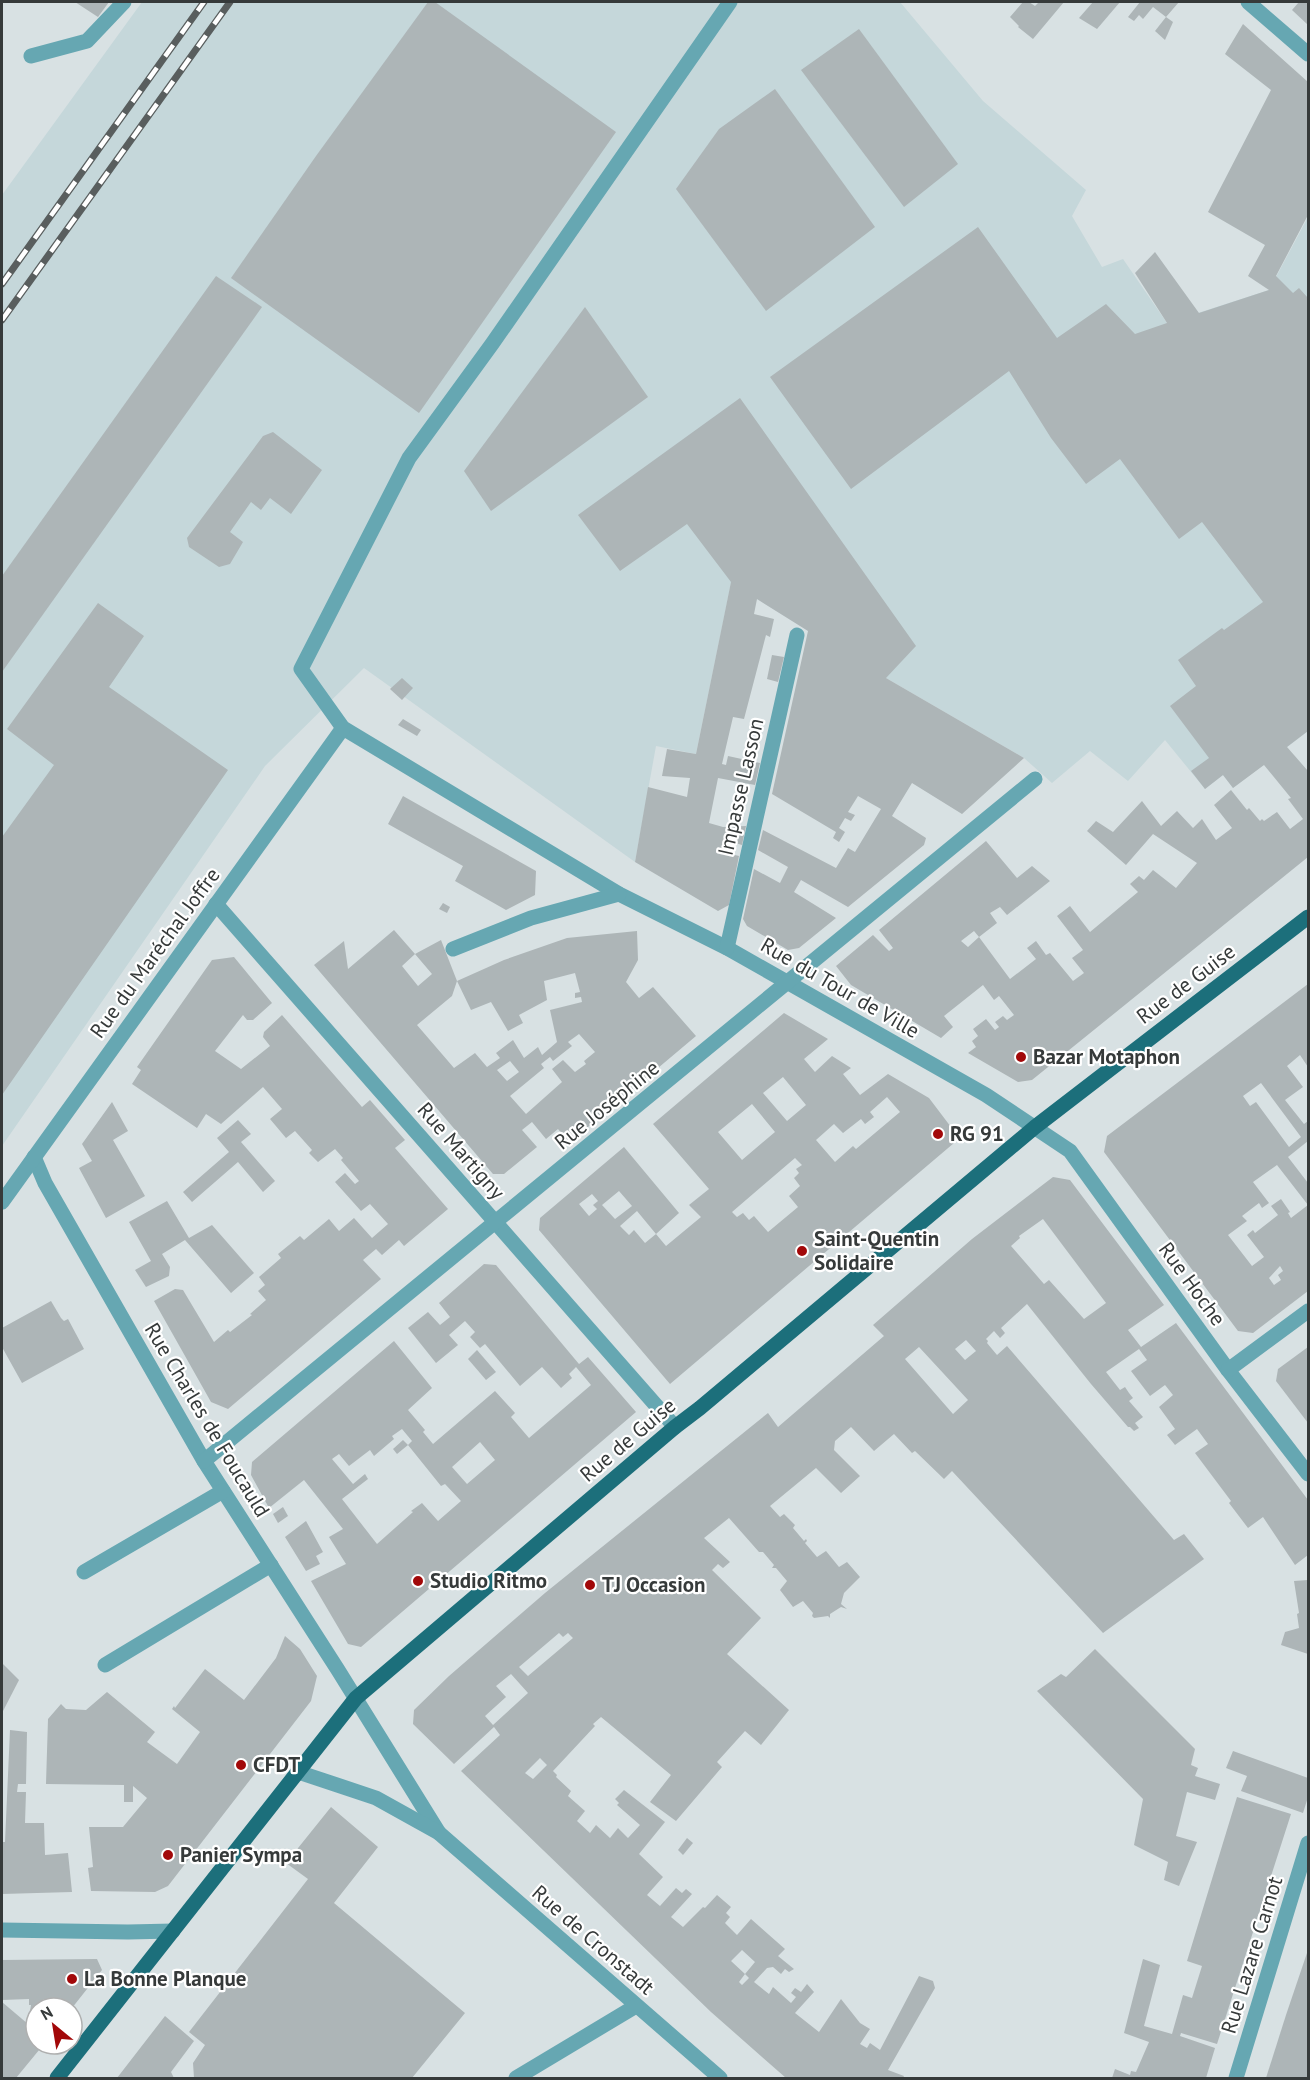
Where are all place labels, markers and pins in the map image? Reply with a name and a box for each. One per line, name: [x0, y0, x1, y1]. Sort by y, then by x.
place label: Bazar Motaphon: [1033, 1043, 1180, 1070]
marker: Bazar Motaphon: [1014, 1050, 1028, 1064]
place label: RG 91: [950, 1120, 1004, 1147]
marker: RG 91: [931, 1127, 945, 1141]
place label: Saint-Quentin Solidaire: [814, 1225, 939, 1276]
marker: Saint-Quentin Solidaire: [795, 1244, 809, 1258]
place label: Studio Ritmo: [430, 1567, 547, 1594]
place label: TJ Occasion: [602, 1571, 706, 1598]
marker: Studio Ritmo: [411, 1574, 425, 1588]
marker: TJ Occasion: [583, 1578, 597, 1592]
place label: CFDT: [253, 1751, 300, 1778]
marker: CFDT: [234, 1758, 248, 1772]
place label: Panier Sympa: [180, 1841, 302, 1868]
marker: Panier Sympa: [161, 1848, 175, 1862]
place label: La Bonne Planque: [84, 1965, 246, 1992]
marker: La Bonne Planque: [65, 1972, 79, 1986]

